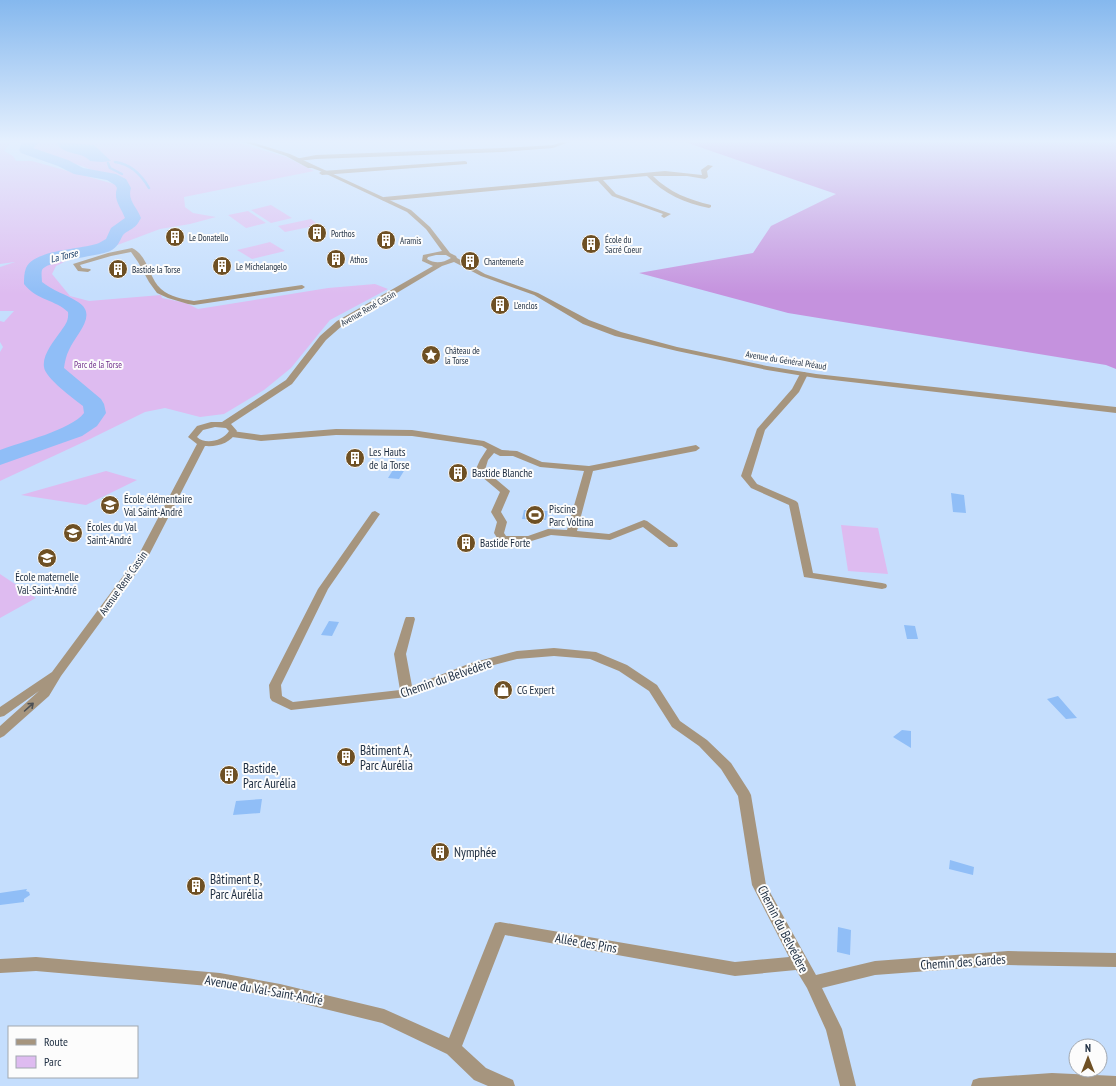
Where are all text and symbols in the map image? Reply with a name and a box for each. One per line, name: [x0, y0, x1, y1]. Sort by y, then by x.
building icon: Porthos: [306, 222, 328, 244]
building icon: Le Donatello: [164, 226, 186, 248]
place label: Porthos: [331, 228, 355, 239]
building icon: Aramis: [375, 229, 397, 251]
place label: Le Donatello: [189, 232, 228, 243]
building icon: École du Sacré Coeur: [580, 233, 602, 255]
place label: École du Sacré Coeur: [605, 234, 642, 255]
place label: Aramis: [400, 235, 421, 246]
water label: La Torse: [49, 246, 80, 266]
building icon: Athos: [325, 248, 347, 270]
building icon: Chantemerle: [459, 250, 481, 272]
place label: Athos: [350, 254, 368, 265]
building icon: Le Michelangelo: [211, 255, 233, 277]
place label: Chantemerle: [484, 256, 524, 267]
building icon: Bastide la Torse: [107, 258, 129, 280]
place label: Le Michelangelo: [236, 261, 287, 272]
place label: Bastide la Torse: [132, 264, 181, 275]
street label: Avenue René Cassin: [339, 288, 397, 328]
building icon: L'enclos: [489, 294, 511, 316]
place label: L'enclos: [514, 300, 538, 311]
place icon: Château de la Torse: [420, 344, 442, 366]
place label: Château de la Torse: [445, 345, 480, 366]
street label: Avenue du Général Préaud: [745, 348, 827, 372]
park label: Parc de la Torse: [74, 359, 122, 370]
place label: Les Hauts de la Torse: [369, 445, 410, 472]
building icon: Les Hauts de la Torse: [344, 447, 366, 469]
building icon: Bastide Blanche: [447, 462, 469, 484]
place label: Bastide Blanche: [472, 466, 533, 480]
place label: École élémentaire Val Saint-André: [123, 492, 193, 519]
school or university icon: École élémentaire Val Saint-André: [99, 494, 121, 516]
place label: Piscine Parc Voltina: [549, 502, 593, 529]
sports icon: Piscine Parc Voltina: [524, 504, 546, 526]
place label: Écoles du Val Saint-André: [87, 520, 137, 547]
school or university icon: Écoles du Val Saint-André: [62, 522, 84, 544]
building icon: Bastide Forte: [455, 532, 477, 554]
place label: Bastide Forte: [480, 536, 531, 550]
school or university icon: École maternelle Val-Saint-André: [36, 547, 58, 569]
street label: Avenue René Cassin: [96, 548, 150, 618]
place label: École maternelle Val-Saint-André: [15, 570, 79, 597]
street label: Chemin du Belvédère: [398, 654, 494, 702]
shop icon: CG Expert: [492, 679, 514, 701]
place label: CG Expert: [517, 683, 554, 697]
one-way arrow: [24, 702, 34, 712]
place label: Bâtiment A, Parc Aurélia: [360, 742, 413, 774]
building icon: Bâtiment A, Parc Aurélia: [335, 746, 357, 768]
place label: Bastide, Parc Aurélia: [243, 760, 296, 792]
building icon: Bastide, Parc Aurélia: [218, 764, 240, 786]
building icon: Nymphée: [429, 841, 451, 863]
place label: Nymphée: [454, 844, 496, 861]
place label: Bâtiment B, Parc Aurélia: [210, 871, 263, 903]
building icon: Bâtiment B, Parc Aurélia: [185, 875, 207, 897]
street label: Chemin du Belvédère: [754, 883, 812, 975]
street label: Allée des Pins: [554, 929, 618, 957]
street label: Chemin des Gardes: [920, 951, 1006, 973]
street label: Avenue du Val-Saint-André: [204, 971, 324, 1009]
legend: [8, 1026, 138, 1078]
text: Route: [44, 1034, 68, 1049]
north arrow: [1068, 1038, 1108, 1078]
text: N: [1085, 1041, 1091, 1055]
text: Parc: [44, 1054, 62, 1069]

